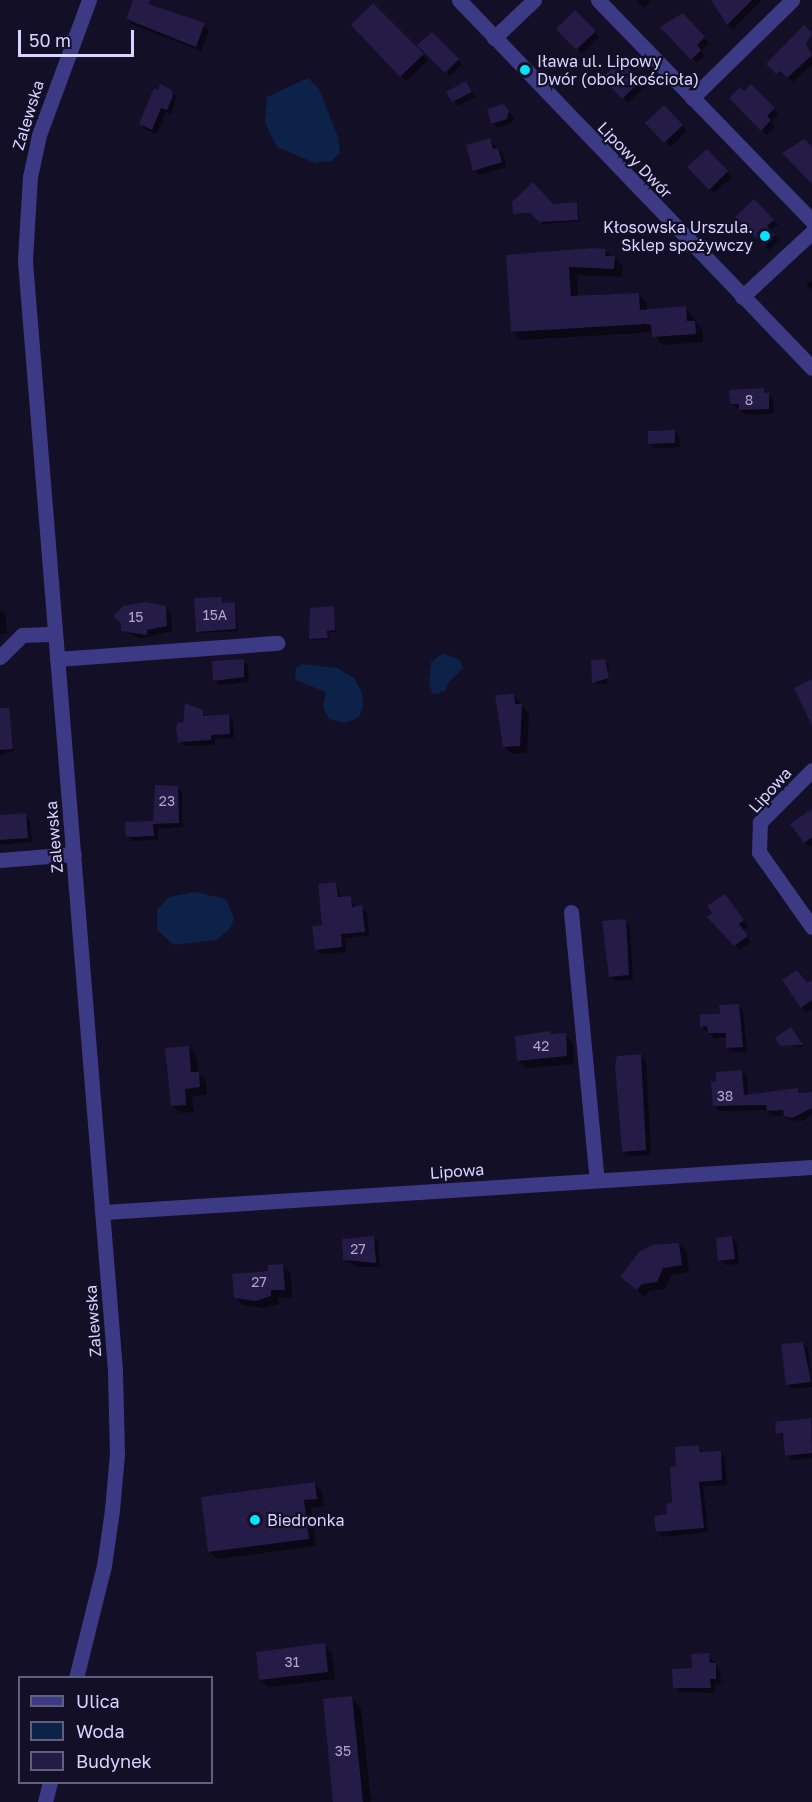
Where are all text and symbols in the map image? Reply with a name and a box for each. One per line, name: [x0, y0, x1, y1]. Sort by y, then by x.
scale bar: [21, 18, 136, 56]
text: 50 m: [29, 29, 71, 51]
place label: Iława ul. Lipowy Dwór (obok kościoła): [537, 51, 699, 89]
marker: Iława ul. Lipowy Dwór (obok kościoła): [518, 63, 532, 77]
street label: Zalewska: [8, 78, 48, 152]
street label: Lipowy Dwór: [594, 118, 676, 202]
place label: Kłosowska Urszula. Sklep spożywczy: [603, 217, 753, 255]
marker: Kłosowska Urszula. Sklep spożywczy: [758, 229, 772, 243]
house number: 8: [745, 392, 753, 408]
house number: 15A: [203, 607, 227, 623]
house number: 15: [129, 609, 143, 625]
street label: Lipowa: [745, 763, 795, 817]
house number: 23: [159, 793, 175, 809]
street label: Zalewska: [41, 800, 67, 874]
house number: 42: [533, 1038, 549, 1054]
house number: 38: [717, 1088, 733, 1104]
street label: Lipowa: [429, 1160, 485, 1182]
house number: 27: [350, 1241, 366, 1257]
house number: 27: [251, 1274, 267, 1290]
street label: Zalewska: [81, 1284, 105, 1358]
place label: Biedronka: [267, 1510, 345, 1530]
marker: Biedronka: [248, 1513, 262, 1527]
house number: 31: [285, 1654, 299, 1670]
legend: [18, 1676, 213, 1784]
text: Ulica: [76, 1690, 120, 1712]
text: Woda: [76, 1720, 125, 1742]
house number: 35: [335, 1743, 351, 1759]
text: Budynek: [76, 1750, 152, 1772]

